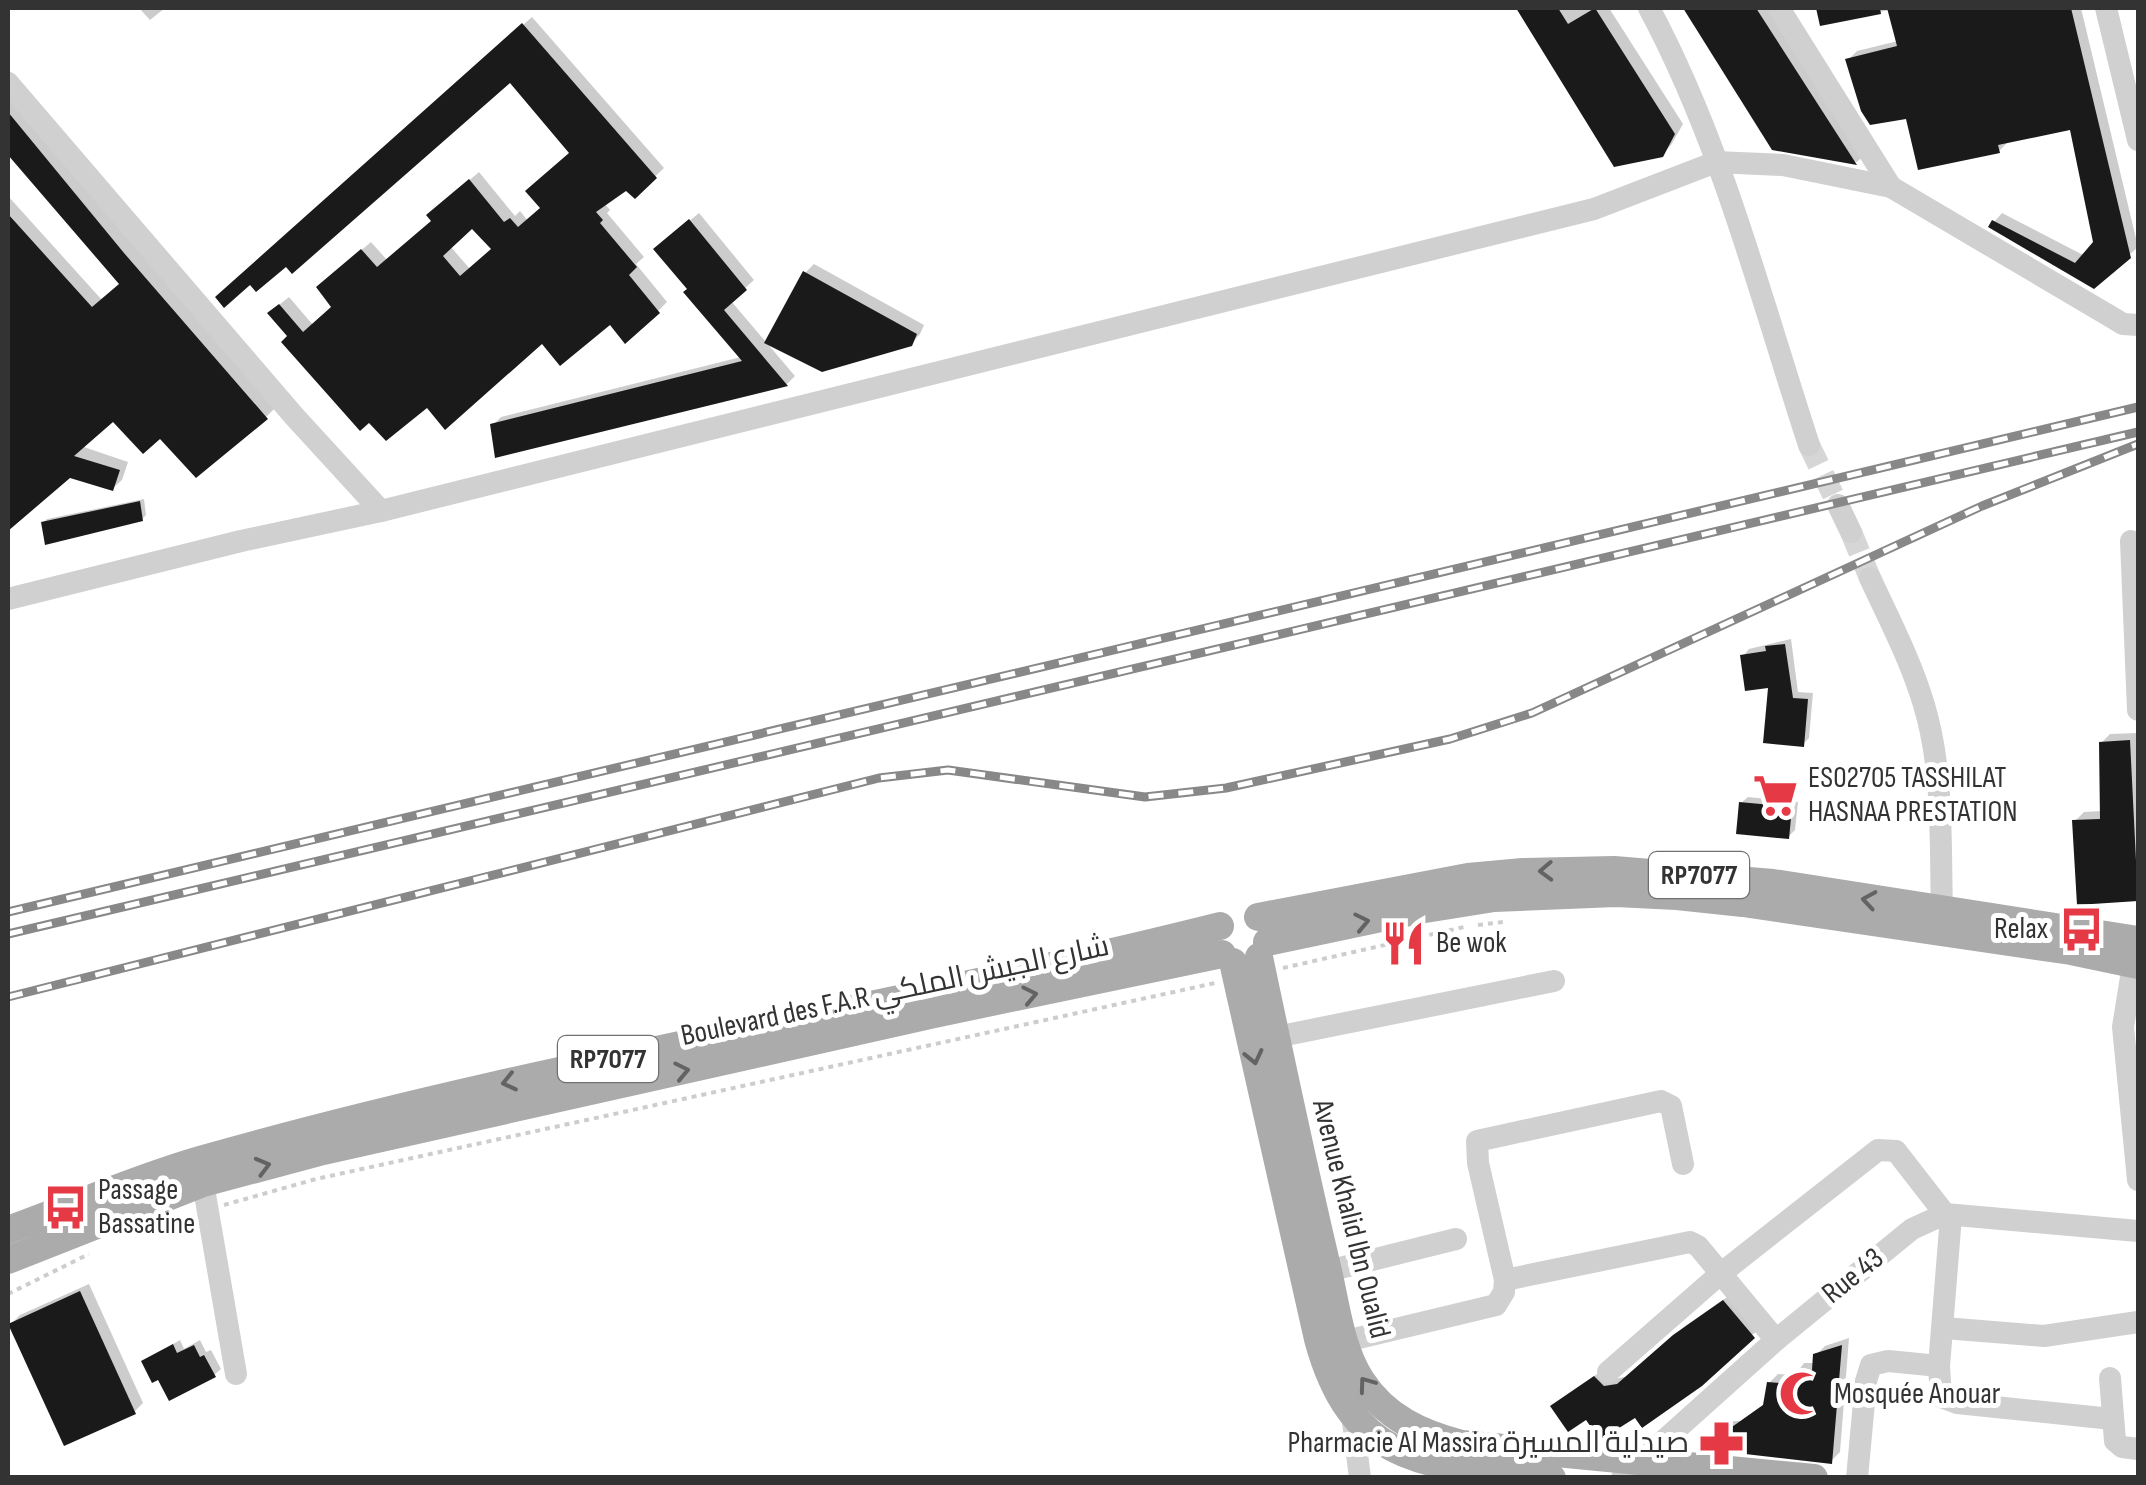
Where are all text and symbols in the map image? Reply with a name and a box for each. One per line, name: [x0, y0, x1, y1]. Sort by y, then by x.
place label: ES02705 TASSHILAT HASNAA PRESTATION: [1808, 760, 2018, 830]
supermarket icon: ES02705 TASSHILAT HASNAA PRESTATION: [1751, 771, 1799, 819]
road number: RP7077: [1649, 852, 1749, 898]
one-way arrow: [1538, 860, 1554, 881]
one-way arrow: [1861, 890, 1877, 911]
bus stop icon: Relax: [2057, 905, 2105, 953]
place label: Relax: [1994, 911, 2048, 947]
one-way arrow: [1353, 912, 1370, 933]
restaurant icon: Be wok: [1379, 919, 1427, 967]
place label: Be wok: [1436, 925, 1507, 961]
street label: Boulevard des F.A.R شارع الجيش الملكي: [678, 928, 1113, 1058]
one-way arrow: [1021, 985, 1038, 1006]
road number: RP7077: [558, 1036, 658, 1082]
one-way arrow: [1243, 1048, 1264, 1065]
one-way arrow: [674, 1062, 691, 1083]
one-way arrow: [501, 1070, 518, 1091]
street label: Avenue Khalid Ibn Oualid: [1304, 1095, 1398, 1342]
one-way arrow: [254, 1157, 271, 1178]
place label: Passage Bassatine: [98, 1172, 195, 1242]
bus stop icon: Passage Bassatine: [41, 1183, 89, 1231]
street label: Rue 43: [1815, 1240, 1891, 1312]
mosque icon: Mosquée Anouar: [1777, 1370, 1825, 1418]
place label: Mosquée Anouar: [1834, 1376, 2001, 1412]
one-way arrow: [1360, 1377, 1377, 1395]
pharmacy icon: Pharmacie Al Massira صيدلية المسيرة: [1698, 1419, 1746, 1467]
place label: Pharmacie Al Massira صيدلية المسيرة: [1288, 1425, 1689, 1461]

